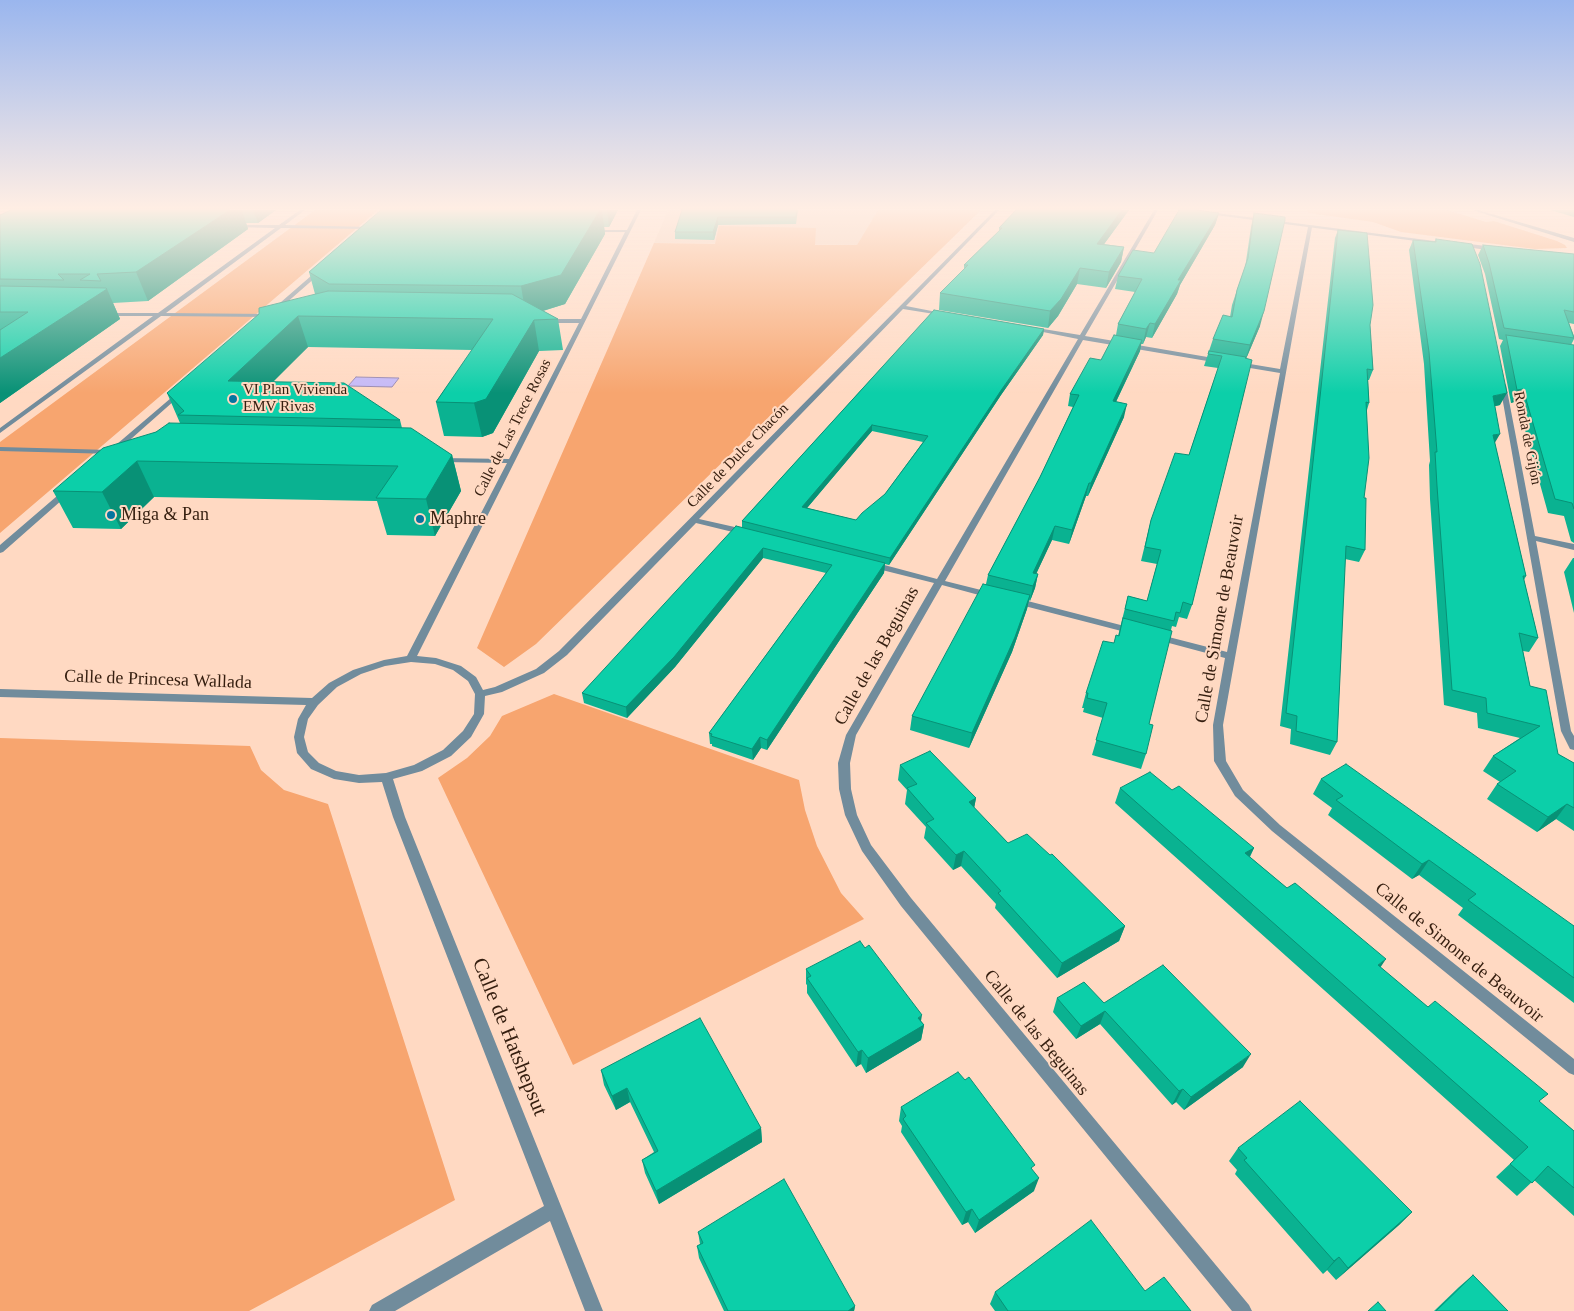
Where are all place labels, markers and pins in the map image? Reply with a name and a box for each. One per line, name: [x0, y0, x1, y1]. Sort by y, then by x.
place label: VI Plan Vivienda EMV Rivas: [243, 381, 347, 416]
marker: VI Plan Vivienda EMV Rivas: [227, 393, 239, 405]
place label: Miga & Pan: [121, 504, 209, 526]
place label: Maphre: [430, 508, 486, 530]
marker: Miga & Pan: [105, 509, 117, 521]
marker: Maphre: [414, 513, 426, 525]

